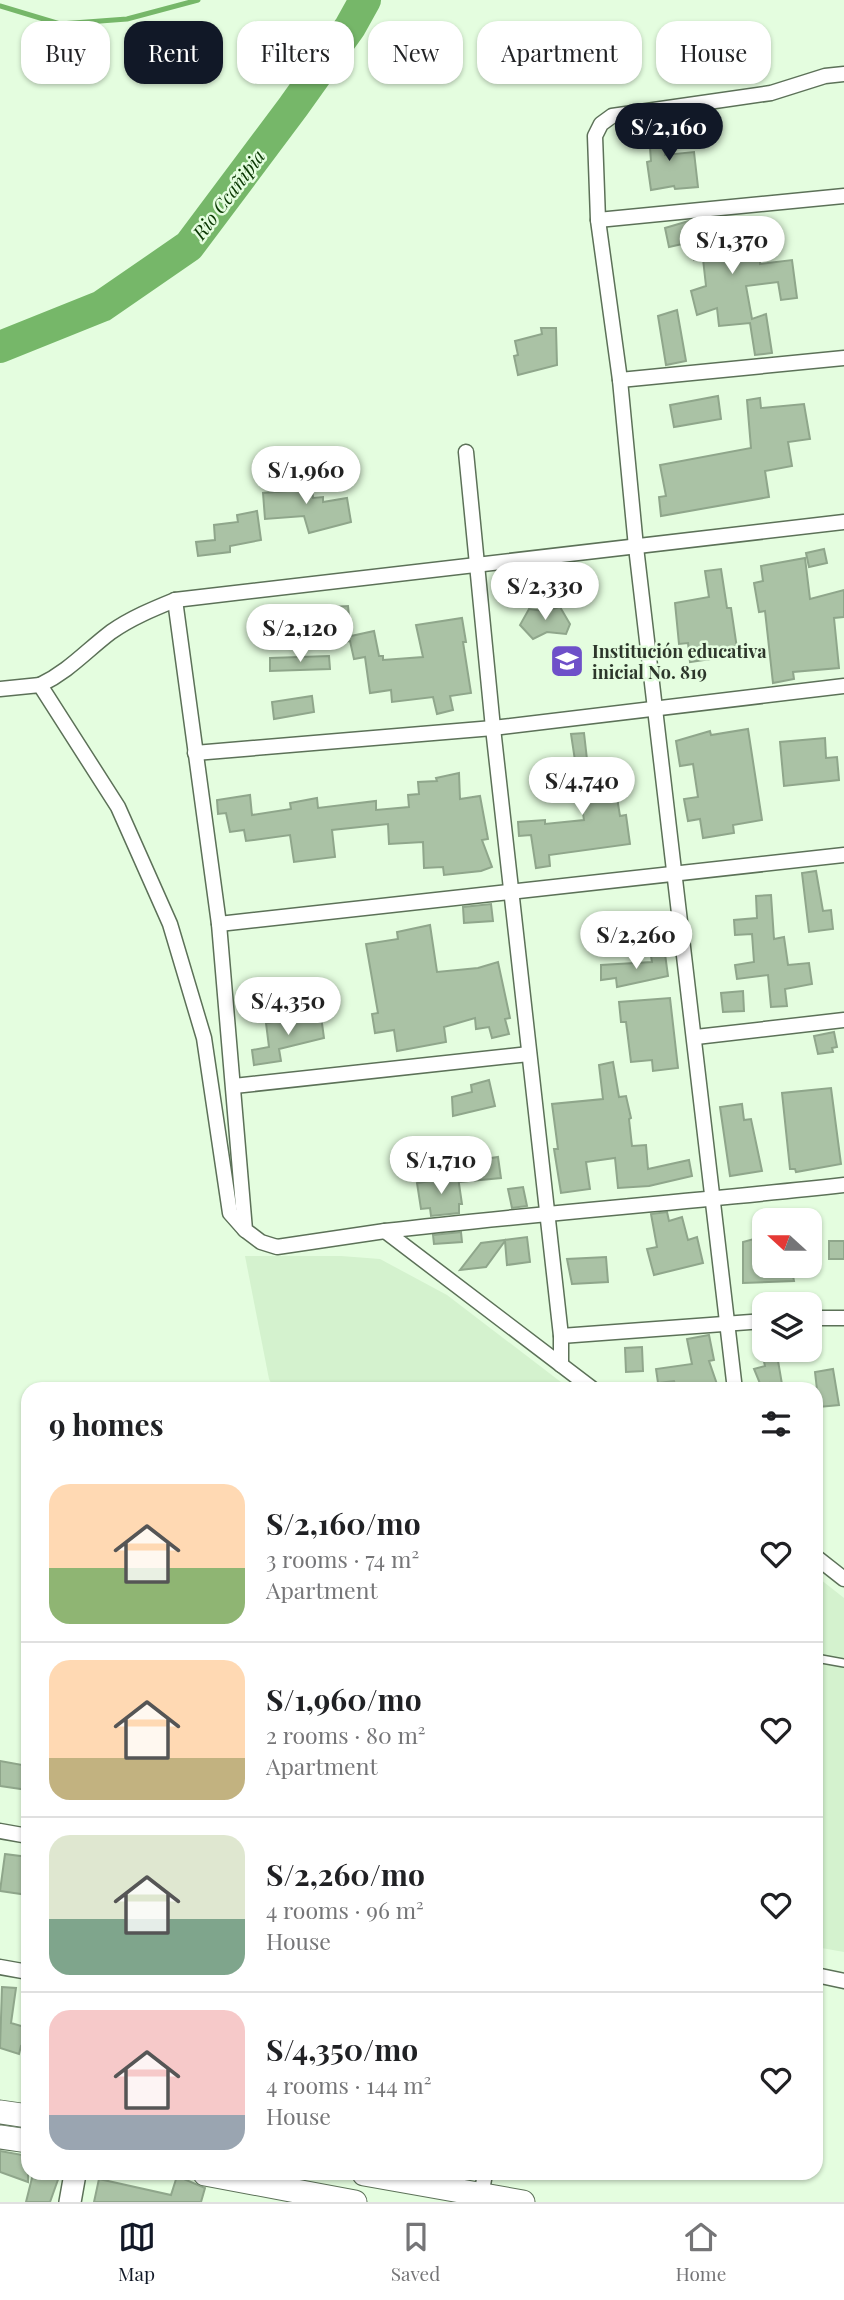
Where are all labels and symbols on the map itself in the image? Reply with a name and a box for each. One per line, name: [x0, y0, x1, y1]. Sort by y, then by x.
pin: S/2,160: [604, 104, 734, 163]
water label: Rio Ccañipia: [185, 144, 270, 245]
pin: S/1,370: [667, 216, 797, 276]
pin: S/1,960: [241, 447, 371, 506]
pin: S/2,330: [480, 562, 610, 622]
pin: S/2,120: [235, 604, 365, 664]
place label: Institución educativa inicial No. 819: [592, 639, 767, 684]
school or university icon: Institución educativa inicial No. 819: [548, 642, 586, 680]
pin: S/4,740: [517, 758, 647, 817]
pin: S/2,260: [571, 912, 701, 971]
pin: S/4,350: [223, 978, 353, 1037]
pin: S/1,710: [376, 1136, 506, 1196]
north arrow: [752, 1208, 822, 1278]

